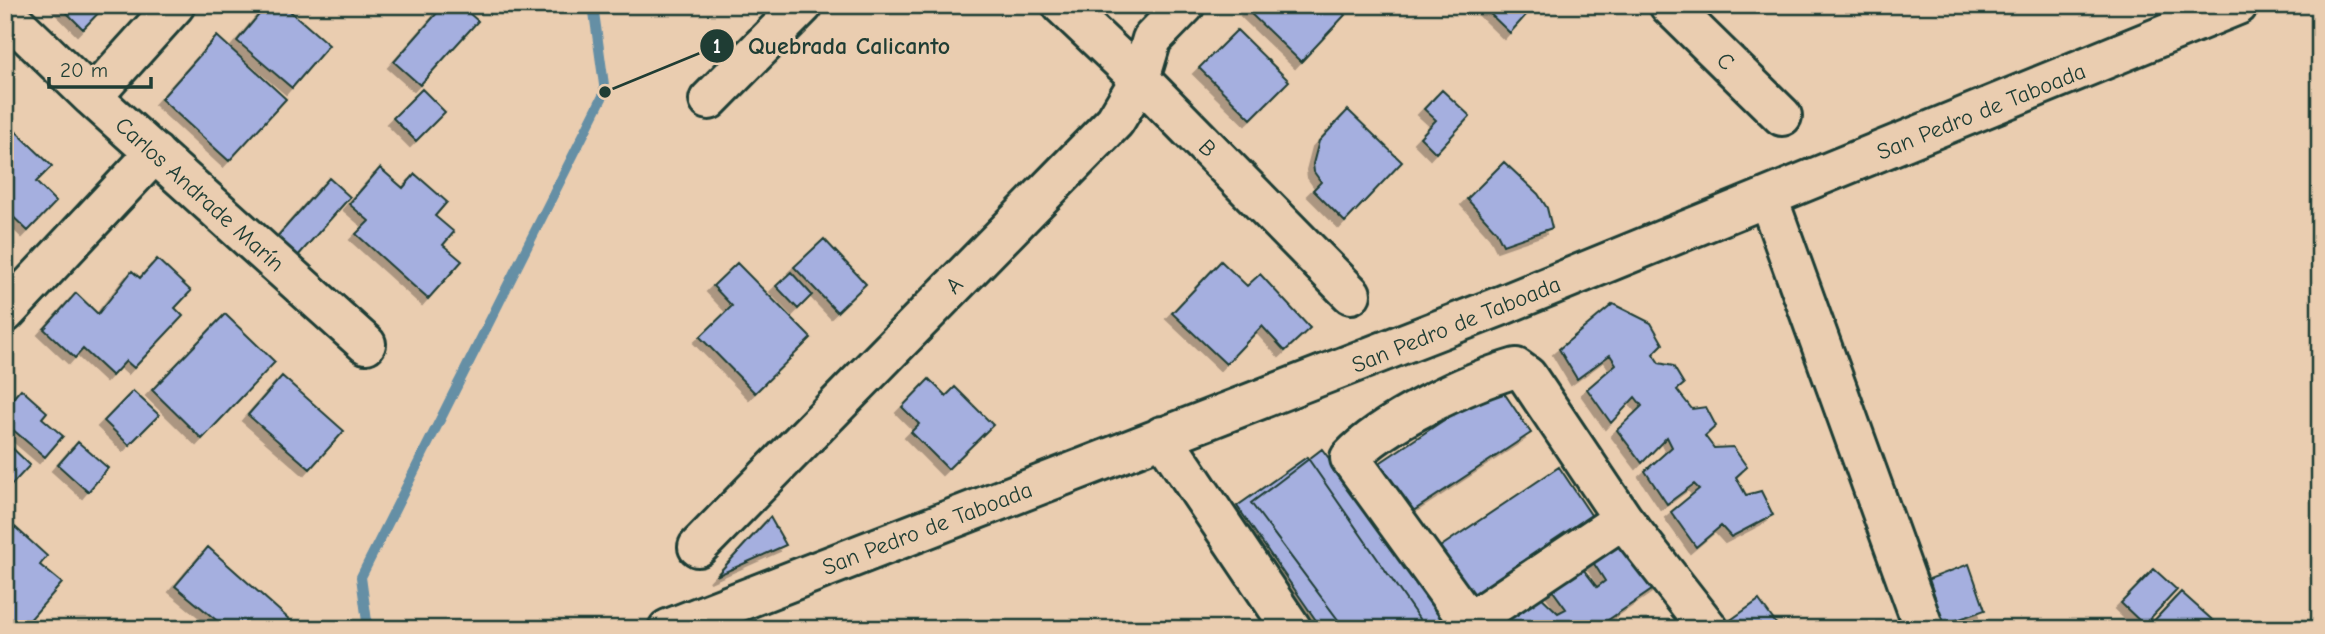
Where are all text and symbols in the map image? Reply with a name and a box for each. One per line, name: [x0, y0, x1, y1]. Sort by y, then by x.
callout: Quebrada Calicanto: [699, 23, 964, 68]
text: Quebrada Calicanto: [748, 32, 950, 60]
text: 1: [713, 34, 721, 58]
scale bar: [49, 46, 150, 90]
street label: C: [1711, 47, 1740, 76]
street label: San Pedro de Taboada: [1873, 57, 2089, 166]
text: 20 m: [60, 58, 108, 82]
street label: Carlos Andrade Marín: [110, 111, 290, 277]
street label: B: [1193, 134, 1222, 163]
street label: San Pedro de Taboada: [1348, 270, 1564, 379]
street label: A: [940, 271, 969, 300]
street label: San Pedro de Taboada: [818, 476, 1036, 581]

